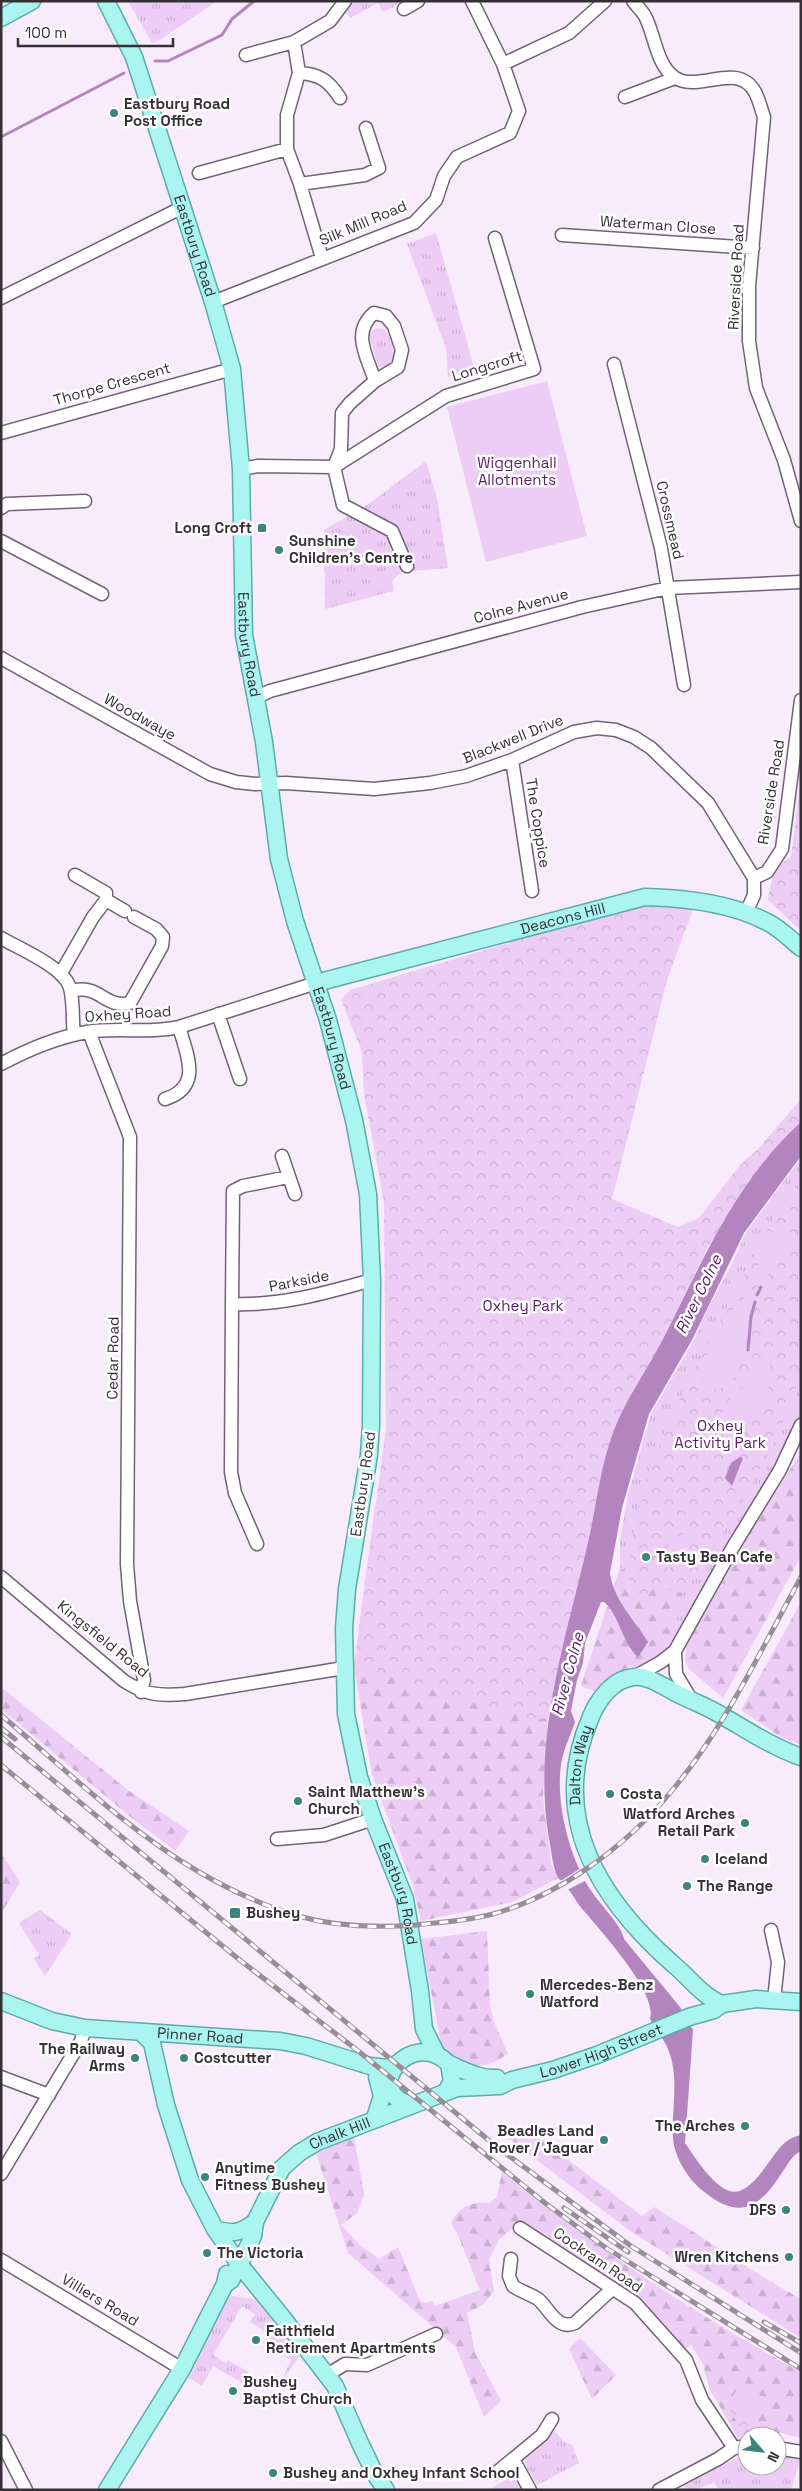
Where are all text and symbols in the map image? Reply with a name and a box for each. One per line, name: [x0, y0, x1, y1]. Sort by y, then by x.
scale bar: [18, 15, 172, 47]
text: 100 m: [25, 23, 67, 42]
place label: Eastbury Road Post Office: [124, 94, 230, 130]
marker: Eastbury Road Post Office: [108, 107, 120, 119]
street label: Eastbury Road: [170, 192, 221, 299]
street label: Silk Mill Road: [316, 196, 409, 249]
street label: Waterman Close: [599, 211, 717, 238]
street label: Riverside Road: [723, 223, 748, 330]
street label: Longcroft: [449, 346, 525, 385]
street label: Thorpe Crescent: [51, 358, 173, 409]
park label: Wiggenhall Allotments: [477, 453, 557, 489]
street label: Crossmead: [652, 479, 689, 561]
place label: Long Croft: [175, 518, 252, 537]
marker: Long Croft: [256, 522, 268, 534]
place label: Sunshine Children's Centre: [289, 531, 414, 567]
marker: Sunshine Children's Centre: [273, 544, 285, 556]
street label: Colne Avenue: [471, 584, 570, 627]
street label: Eastbury Road: [234, 592, 265, 699]
street label: Woodwaye: [101, 689, 180, 744]
street label: Blackwell Drive: [460, 710, 566, 767]
street label: Riverside Road: [753, 738, 788, 846]
street label: The Coppice: [522, 777, 555, 869]
street label: Deacons Hill: [518, 898, 607, 938]
street label: Eastbury Road: [309, 984, 356, 1092]
street label: Oxhey Road: [84, 1001, 172, 1026]
water label: River Colne: [670, 1251, 727, 1337]
street label: Parkside: [267, 1265, 331, 1296]
park label: Oxhey Park: [482, 1296, 564, 1315]
street label: Cedar Road: [102, 1316, 123, 1400]
park label: Oxhey Activity Park: [674, 1416, 766, 1452]
street label: Eastbury Road: [346, 1430, 379, 1538]
place label: Tasty Bean Cafe: [656, 1547, 773, 1566]
marker: Tasty Bean Cafe: [640, 1551, 652, 1563]
street label: Kingsfield Road: [54, 1596, 153, 1681]
water label: River Colne: [546, 1630, 589, 1718]
street label: Dalton Way: [565, 1722, 596, 1806]
place label: Saint Matthew's Church: [308, 1782, 425, 1818]
place label: Costa: [620, 1784, 662, 1803]
marker: Costa: [604, 1788, 616, 1800]
marker: Saint Matthew's Church: [292, 1795, 304, 1807]
place label: Watford Arches Retail Park: [623, 1804, 736, 1840]
marker: Watford Arches Retail Park: [739, 1817, 751, 1829]
street label: Eastbury Road: [374, 1840, 422, 1946]
place label: Iceland: [715, 1849, 768, 1868]
marker: Iceland: [699, 1853, 711, 1865]
place label: The Range: [697, 1876, 773, 1895]
marker: The Range: [681, 1880, 693, 1892]
place label: Bushey: [246, 1903, 300, 1922]
marker: Bushey: [228, 1906, 242, 1920]
place label: Mercedes-Benz Watford: [540, 1975, 653, 2011]
marker: Mercedes-Benz Watford: [524, 1988, 536, 2000]
street label: Lower High Street: [538, 2019, 665, 2082]
street label: Pinner Road: [157, 2023, 244, 2048]
place label: The Railway Arms: [39, 2039, 125, 2075]
place label: Costcutter: [194, 2048, 272, 2067]
marker: The Railway Arms: [129, 2052, 141, 2064]
marker: Costcutter: [178, 2052, 190, 2064]
street label: Chalk Hill: [305, 2112, 373, 2154]
place label: The Arches: [655, 2116, 735, 2135]
marker: The Arches: [739, 2120, 751, 2132]
place label: Beadles Land Rover / Jaguar: [489, 2121, 594, 2157]
marker: Beadles Land Rover / Jaguar: [598, 2134, 610, 2146]
place label: Anytime Fitness Bushey: [215, 2158, 325, 2194]
marker: Anytime Fitness Bushey: [199, 2171, 211, 2183]
place label: DFS: [749, 2200, 776, 2219]
marker: DFS: [780, 2204, 792, 2216]
street label: Cockram Road: [550, 2223, 647, 2296]
place label: The Victoria: [217, 2243, 304, 2262]
marker: The Victoria: [201, 2247, 213, 2259]
place label: Wren Kitchens: [674, 2247, 779, 2266]
marker: Wren Kitchens: [783, 2251, 795, 2263]
street label: Villiers Road: [58, 2269, 142, 2330]
place label: Faithfield Retirement Apartments: [266, 2321, 436, 2357]
marker: Faithfield Retirement Apartments: [250, 2334, 262, 2346]
place label: Bushey Baptist Church: [243, 2372, 352, 2408]
marker: Bushey Baptist Church: [227, 2385, 239, 2397]
north arrow: [737, 2426, 787, 2476]
text: N: [763, 2449, 784, 2465]
place label: Bushey and Oxhey Infant School: [283, 2463, 520, 2482]
marker: Bushey and Oxhey Infant School: [267, 2467, 279, 2479]

